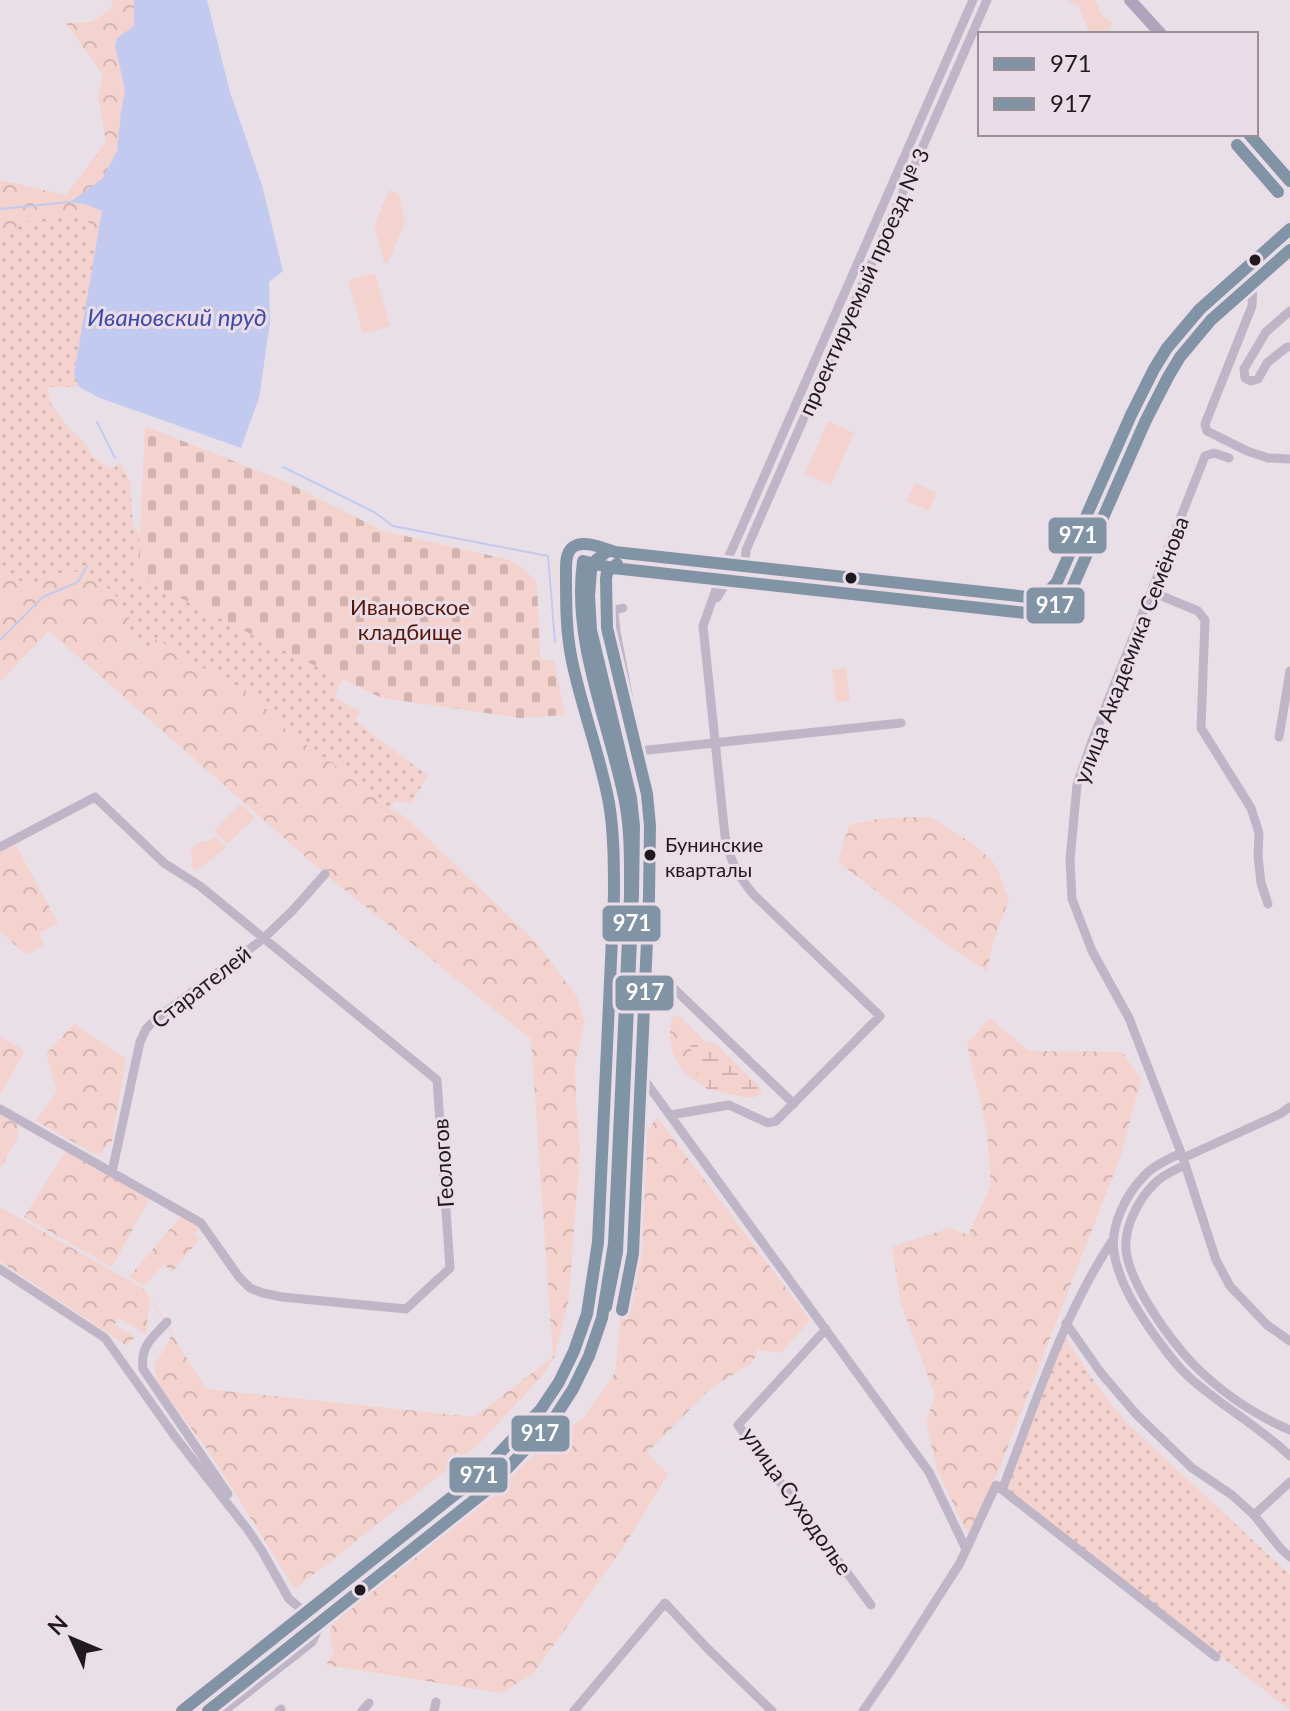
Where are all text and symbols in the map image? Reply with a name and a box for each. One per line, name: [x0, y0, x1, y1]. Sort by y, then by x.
legend: [978, 32, 1258, 136]
text: 971: [1050, 48, 1092, 77]
text: 917: [1050, 88, 1092, 117]
street label: проектируемый проезд № 3: [792, 144, 935, 420]
unlabelled marker: [1247, 252, 1263, 268]
water label: Ивановский пруд: [87, 302, 267, 331]
street label: улица Академика Семёнова: [1067, 512, 1194, 787]
line badge: 971: [1047, 516, 1108, 555]
text: 971: [1059, 521, 1097, 548]
unlabelled marker: [843, 570, 859, 586]
line badge: 917: [1025, 586, 1086, 625]
text: 917: [1036, 591, 1074, 618]
park label: Ивановское кладбище: [350, 593, 470, 645]
place label: Бунинские кварталы: [665, 832, 763, 881]
marker: Бунинские кварталы: [642, 847, 658, 863]
line badge: 971: [601, 904, 662, 943]
text: 971: [613, 909, 651, 936]
street label: Старателей: [146, 939, 256, 1034]
line badge: 917: [614, 974, 675, 1012]
text: 917: [626, 978, 664, 1005]
street label: Геологов: [426, 1118, 459, 1208]
line badge: 917: [510, 1414, 571, 1453]
text: 917: [521, 1419, 559, 1446]
street label: улица Суходолье: [736, 1422, 859, 1580]
line badge: 971: [448, 1456, 509, 1494]
text: 971: [460, 1461, 498, 1488]
unlabelled marker: [352, 1582, 368, 1598]
north arrow: [32, 1599, 112, 1679]
text: N: [42, 1609, 73, 1640]

